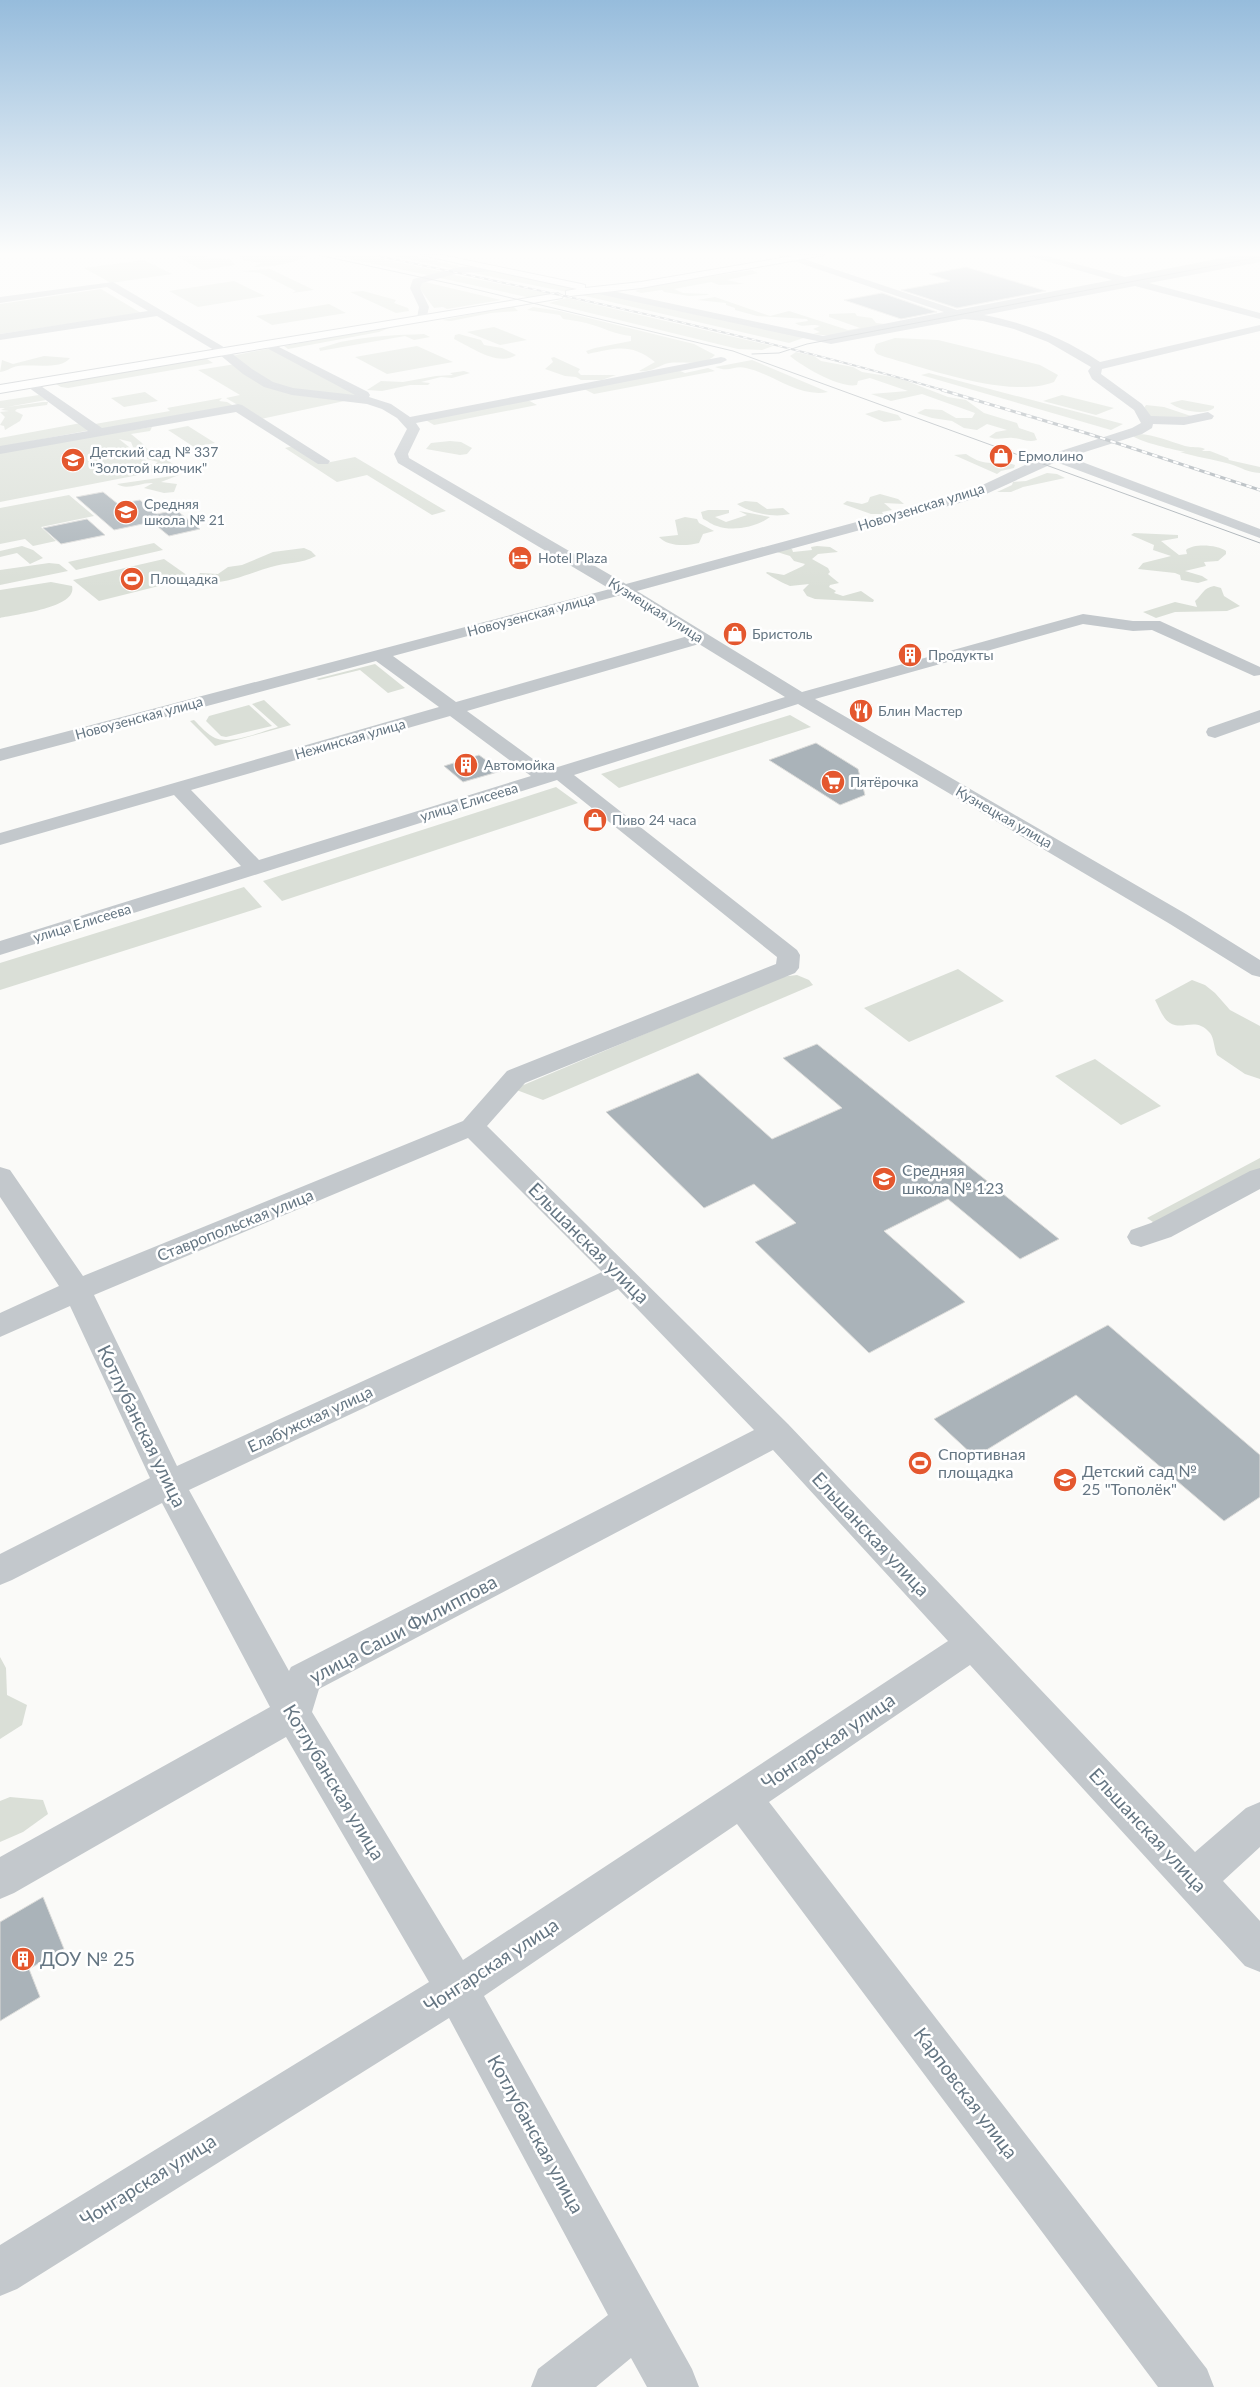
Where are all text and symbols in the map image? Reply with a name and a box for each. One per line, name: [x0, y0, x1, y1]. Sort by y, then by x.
place label: Детский сад № 337 "Золотой ключик": [90, 443, 218, 476]
shop icon: Ермолино: [988, 443, 1014, 469]
school or university icon: Детский сад № 337 "Золотой ключик": [60, 447, 86, 473]
place label: Ермолино: [1018, 447, 1083, 464]
street label: Новоузенская улица: [856, 479, 986, 534]
place label: Средняя школа № 21: [144, 495, 225, 528]
school or university icon: Средняя школа № 21: [113, 499, 139, 525]
hotel icon: Hotel Plaza: [507, 545, 533, 571]
place label: Hotel Plaza: [538, 549, 608, 566]
sports icon: Площадка: [119, 566, 145, 592]
place label: Площадка: [150, 570, 218, 587]
street label: Кузнецкая улица: [606, 574, 707, 646]
street label: Новоузенская улица: [465, 589, 597, 640]
shop icon: Бристоль: [722, 621, 748, 647]
place label: Бристоль: [752, 625, 813, 642]
building icon: Продукты: [897, 642, 923, 668]
place label: Продукты: [928, 646, 994, 663]
street label: Новоузенская улица: [73, 692, 205, 743]
restaurant icon: Блин Мастер: [848, 698, 874, 724]
place label: Блин Мастер: [878, 702, 963, 719]
street label: Нежинская улица: [293, 715, 407, 762]
building icon: Автомойка: [453, 752, 479, 778]
place label: Автомойка: [484, 756, 555, 773]
supermarket icon: Пятёрочка: [820, 769, 846, 795]
place label: Пятёрочка: [850, 773, 918, 790]
street label: улица Елисеева: [418, 779, 520, 824]
street label: Кузнецкая улица: [953, 782, 1056, 851]
shop icon: Пиво 24 часа: [582, 807, 608, 833]
place label: Пиво 24 часа: [612, 811, 696, 828]
street label: улица Елисеева: [31, 900, 133, 945]
place label: Средняя школа № 123: [902, 1160, 1004, 1197]
school or university icon: Средняя школа № 123: [871, 1166, 897, 1192]
street label: Ельшанская улица: [524, 1177, 655, 1308]
street label: Ставропольская улица: [154, 1185, 316, 1265]
street label: Котлубанская улица: [93, 1341, 192, 1511]
street label: Елабужская улица: [244, 1381, 375, 1456]
place label: Спортивная площадка: [938, 1444, 1026, 1481]
sports icon: Спортивная площадка: [907, 1450, 933, 1476]
place label: Детский сад № 25 "Тополёк": [1082, 1461, 1197, 1498]
street label: Ельшанская улица: [808, 1467, 935, 1601]
school or university icon: Детский сад № 25 "Тополёк": [1052, 1467, 1078, 1493]
street label: улица Саши Филиппова: [305, 1569, 500, 1688]
street label: Чонгарская улица: [757, 1687, 899, 1794]
street label: Котлубанская улица: [279, 1700, 390, 1864]
street label: Ельшанская улица: [1085, 1763, 1212, 1897]
street label: Чонгарская улица: [419, 1912, 562, 2017]
building icon: ДОУ № 25: [10, 1946, 36, 1972]
place label: ДОУ № 25: [40, 1947, 135, 1970]
street label: Карповская улица: [910, 2023, 1023, 2163]
street label: Котлубанская улица: [483, 2050, 590, 2217]
street label: Чонгарская улица: [75, 2128, 220, 2231]

